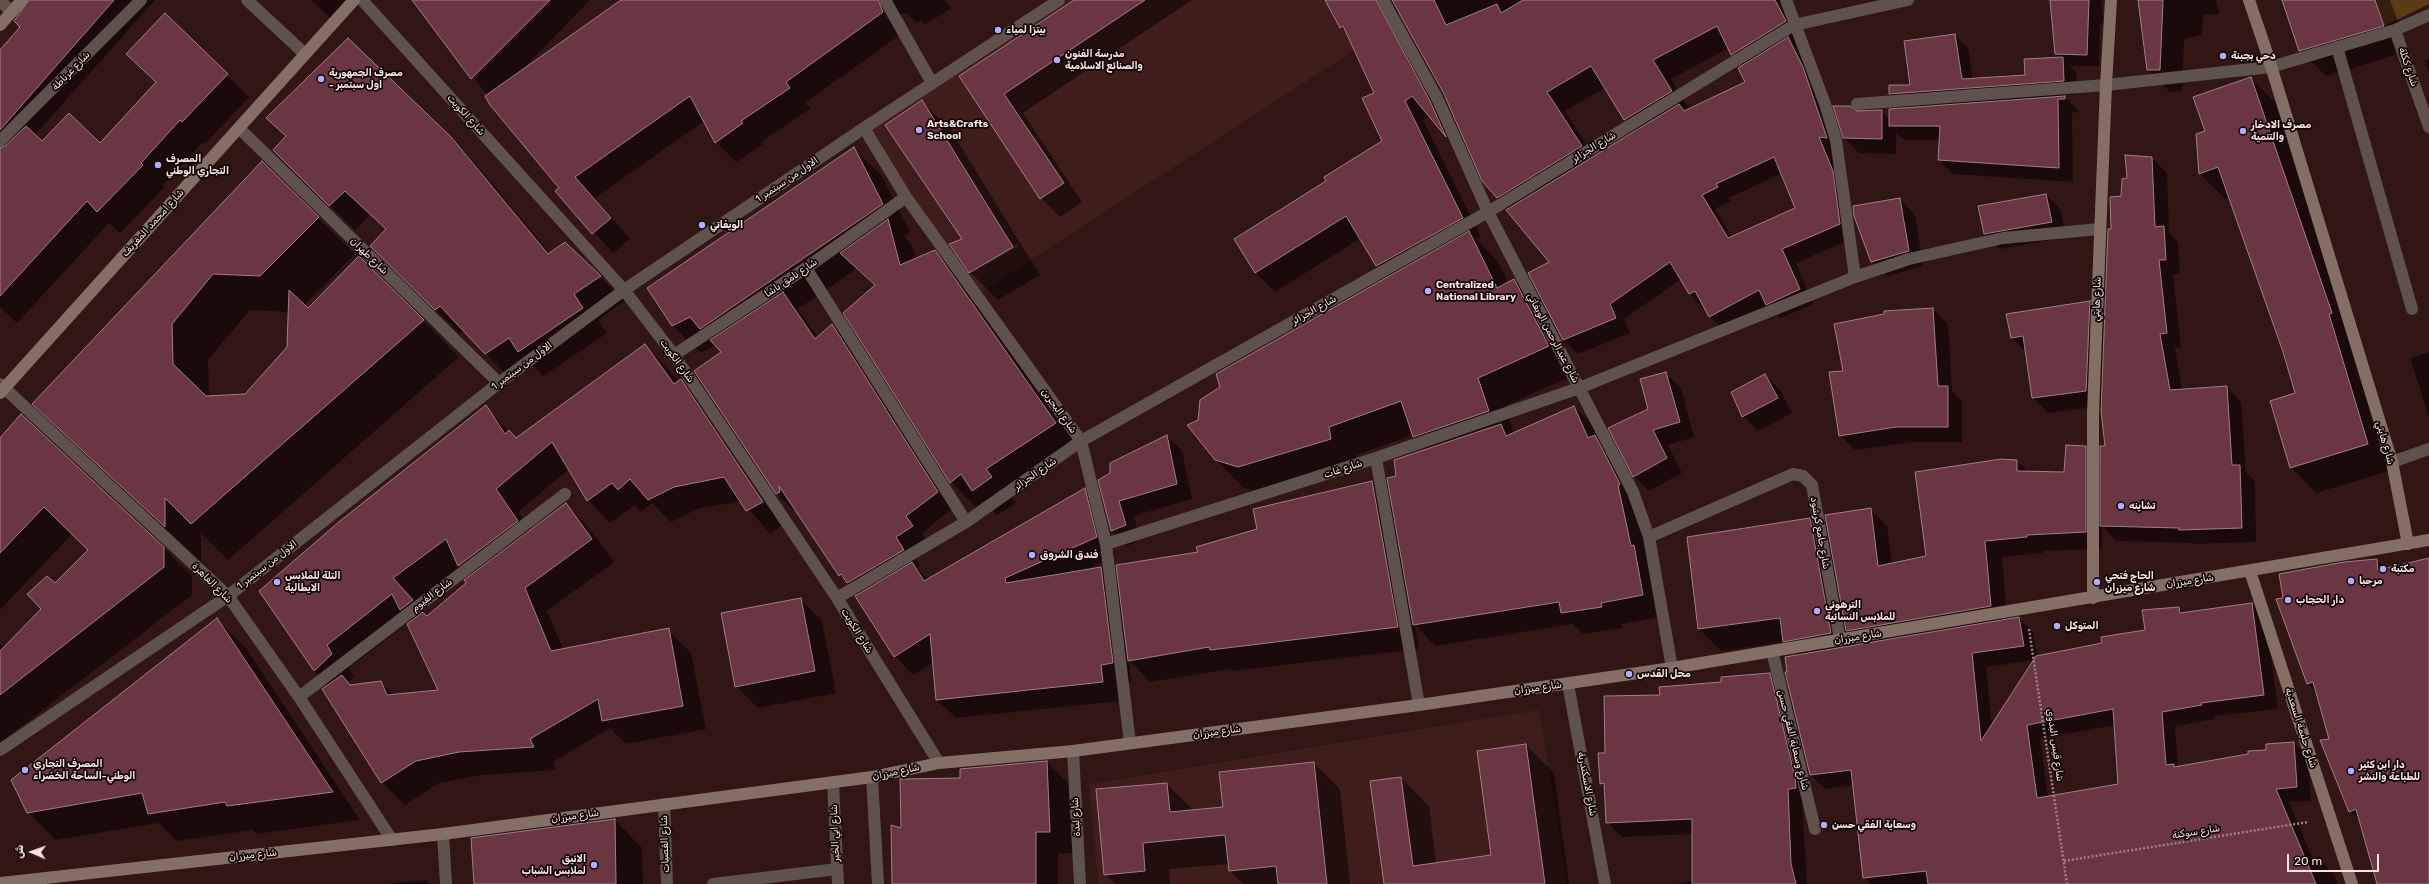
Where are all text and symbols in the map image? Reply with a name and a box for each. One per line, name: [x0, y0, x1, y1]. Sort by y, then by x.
place label: بيتزا لمياء: [1006, 24, 1046, 36]
marker: بيتزا لمياء: [993, 25, 1003, 35]
street label: شارع ككلة: [2396, 46, 2420, 88]
place label: مدرسة الفنون والصنائع الاسلامية: [1065, 48, 1143, 72]
street label: شارع غرناطة: [49, 49, 93, 93]
place label: دحي بجبنة: [2231, 50, 2276, 62]
marker: دحي بجبنة: [2218, 51, 2228, 61]
marker: مدرسة الفنون والصنائع الاسلامية: [1052, 55, 1062, 65]
place label: مصرف الجمهورية - اول سبتمبر: [329, 67, 403, 90]
marker: مصرف الجمهورية - اول سبتمبر: [316, 74, 326, 84]
street label: شارع الكويت: [445, 92, 487, 138]
place label: Arts&Crafts School: [927, 118, 988, 142]
place label: مصرف الادخار والتنمية: [2251, 119, 2311, 142]
marker: Arts&Crafts School: [914, 125, 924, 135]
marker: مصرف الادخار والتنمية: [2238, 126, 2248, 136]
street label: شارع الجزائر: [1570, 129, 1618, 165]
place label: المصرف التجاري الوطني: [166, 153, 229, 176]
street label: الاول من سبتمبر 1: [753, 155, 821, 205]
marker: المصرف التجاري الوطني: [153, 160, 163, 170]
street label: شارع امحمد المقريف: [119, 187, 187, 259]
place label: الويفاتي: [710, 219, 743, 231]
marker: الويفاتي: [697, 220, 707, 230]
street label: شارع طهران: [348, 235, 390, 277]
street label: شارع نامق باشا: [762, 256, 820, 300]
street label: شارع هايتي: [2090, 276, 2104, 322]
place label: Centralized National Library: [1436, 279, 1516, 302]
marker: Centralized National Library: [1423, 286, 1433, 296]
street label: شارع عبدالرحمن الويفاتي: [1524, 291, 1582, 385]
street label: شارع الجزائر: [1289, 293, 1339, 327]
street label: شارع الكويت: [657, 337, 697, 385]
street label: الاول من سبتمبر 1: [489, 339, 555, 393]
street label: شارع البحرين: [1039, 386, 1079, 436]
street label: شارع هايتي: [2373, 420, 2397, 466]
street label: شارع الجزائر: [1011, 455, 1059, 493]
street label: شارع غات: [1322, 457, 1364, 481]
street label: شارع جامع كرشود: [1808, 496, 1832, 570]
place label: تشاينه: [2129, 500, 2156, 512]
marker: تشاينه: [2116, 501, 2126, 511]
street label: الاول من سبتمبر 1: [235, 538, 299, 592]
place label: فندق الشروق: [1040, 549, 1098, 561]
marker: فندق الشروق: [1027, 550, 1037, 560]
street label: شارع القاهرة: [189, 560, 235, 606]
place label: مكتبة: [2391, 563, 2415, 575]
marker: مكتبة: [2378, 564, 2388, 574]
place label: التلة للملابس الايطالية: [285, 570, 341, 594]
place label: الحاج فتحي شارع ميزران: [2105, 570, 2155, 594]
street label: شارع ميزران: [2165, 571, 2215, 591]
place label: مرحبا: [2359, 575, 2383, 587]
street label: شارع الفيوم: [409, 576, 455, 614]
marker: مرحبا: [2346, 576, 2356, 586]
marker: التلة للملابس الايطالية: [272, 577, 282, 587]
marker: الحاج فتحي شارع ميزران: [2092, 577, 2102, 587]
place label: دار الحجاب: [2296, 594, 2344, 606]
marker: دار الحجاب: [2283, 595, 2293, 605]
place label: الترهوني للملابس النسائية: [1825, 599, 1895, 622]
street label: شارع الكويت: [838, 606, 876, 656]
marker: الترهوني للملابس النسائية: [1812, 606, 1822, 616]
place label: المتوكل: [2065, 620, 2098, 632]
marker: المتوكل: [2052, 621, 2062, 631]
street label: شارع ميزران: [1833, 627, 1883, 647]
place label: محل القدس: [1637, 668, 1691, 680]
marker: محل القدس: [1624, 669, 1634, 679]
street label: شارع ميزران: [1513, 679, 1563, 697]
street label: شارع حليمة السعدية: [2282, 686, 2320, 770]
street label: شارع وسعاية الفقي حسن: [1775, 689, 1811, 791]
street label: شارع قيس البدوي: [2044, 708, 2066, 782]
street label: شارع ميزران: [1192, 723, 1242, 741]
street label: شارع الاسكندرية: [1575, 751, 1599, 817]
place label: المصرف التجاري الوطني-الساحة الخضراء: [33, 758, 135, 782]
place label: دار ابن كثير للطباعة والنشر: [2359, 759, 2420, 782]
street label: شارع ميزران: [871, 761, 921, 783]
marker: المصرف التجاري الوطني-الساحة الخضراء: [20, 765, 30, 775]
marker: دار ابن كثير للطباعة والنشر: [2346, 766, 2356, 776]
street label: شارع لبدة: [1069, 797, 1083, 837]
street label: شارع ابي الخير: [828, 804, 842, 862]
street label: شارع ميزران: [550, 807, 600, 825]
street label: شارع القصبات: [658, 815, 672, 873]
place label: وسعاية الفقي حسن: [1832, 819, 1916, 831]
marker: وسعاية الفقي حسن: [1819, 820, 1829, 830]
street label: شارع سوكنة: [2171, 822, 2221, 842]
north arrow: [12, 832, 52, 872]
text: ش: [13, 844, 26, 859]
scale bar: [2289, 846, 2381, 872]
street label: شارع ميزران: [228, 847, 278, 863]
place label: الانيق لملابس الشباب: [522, 853, 586, 876]
text: 20 m: [2294, 854, 2322, 868]
marker: الانيق لملابس الشباب: [589, 860, 599, 870]

